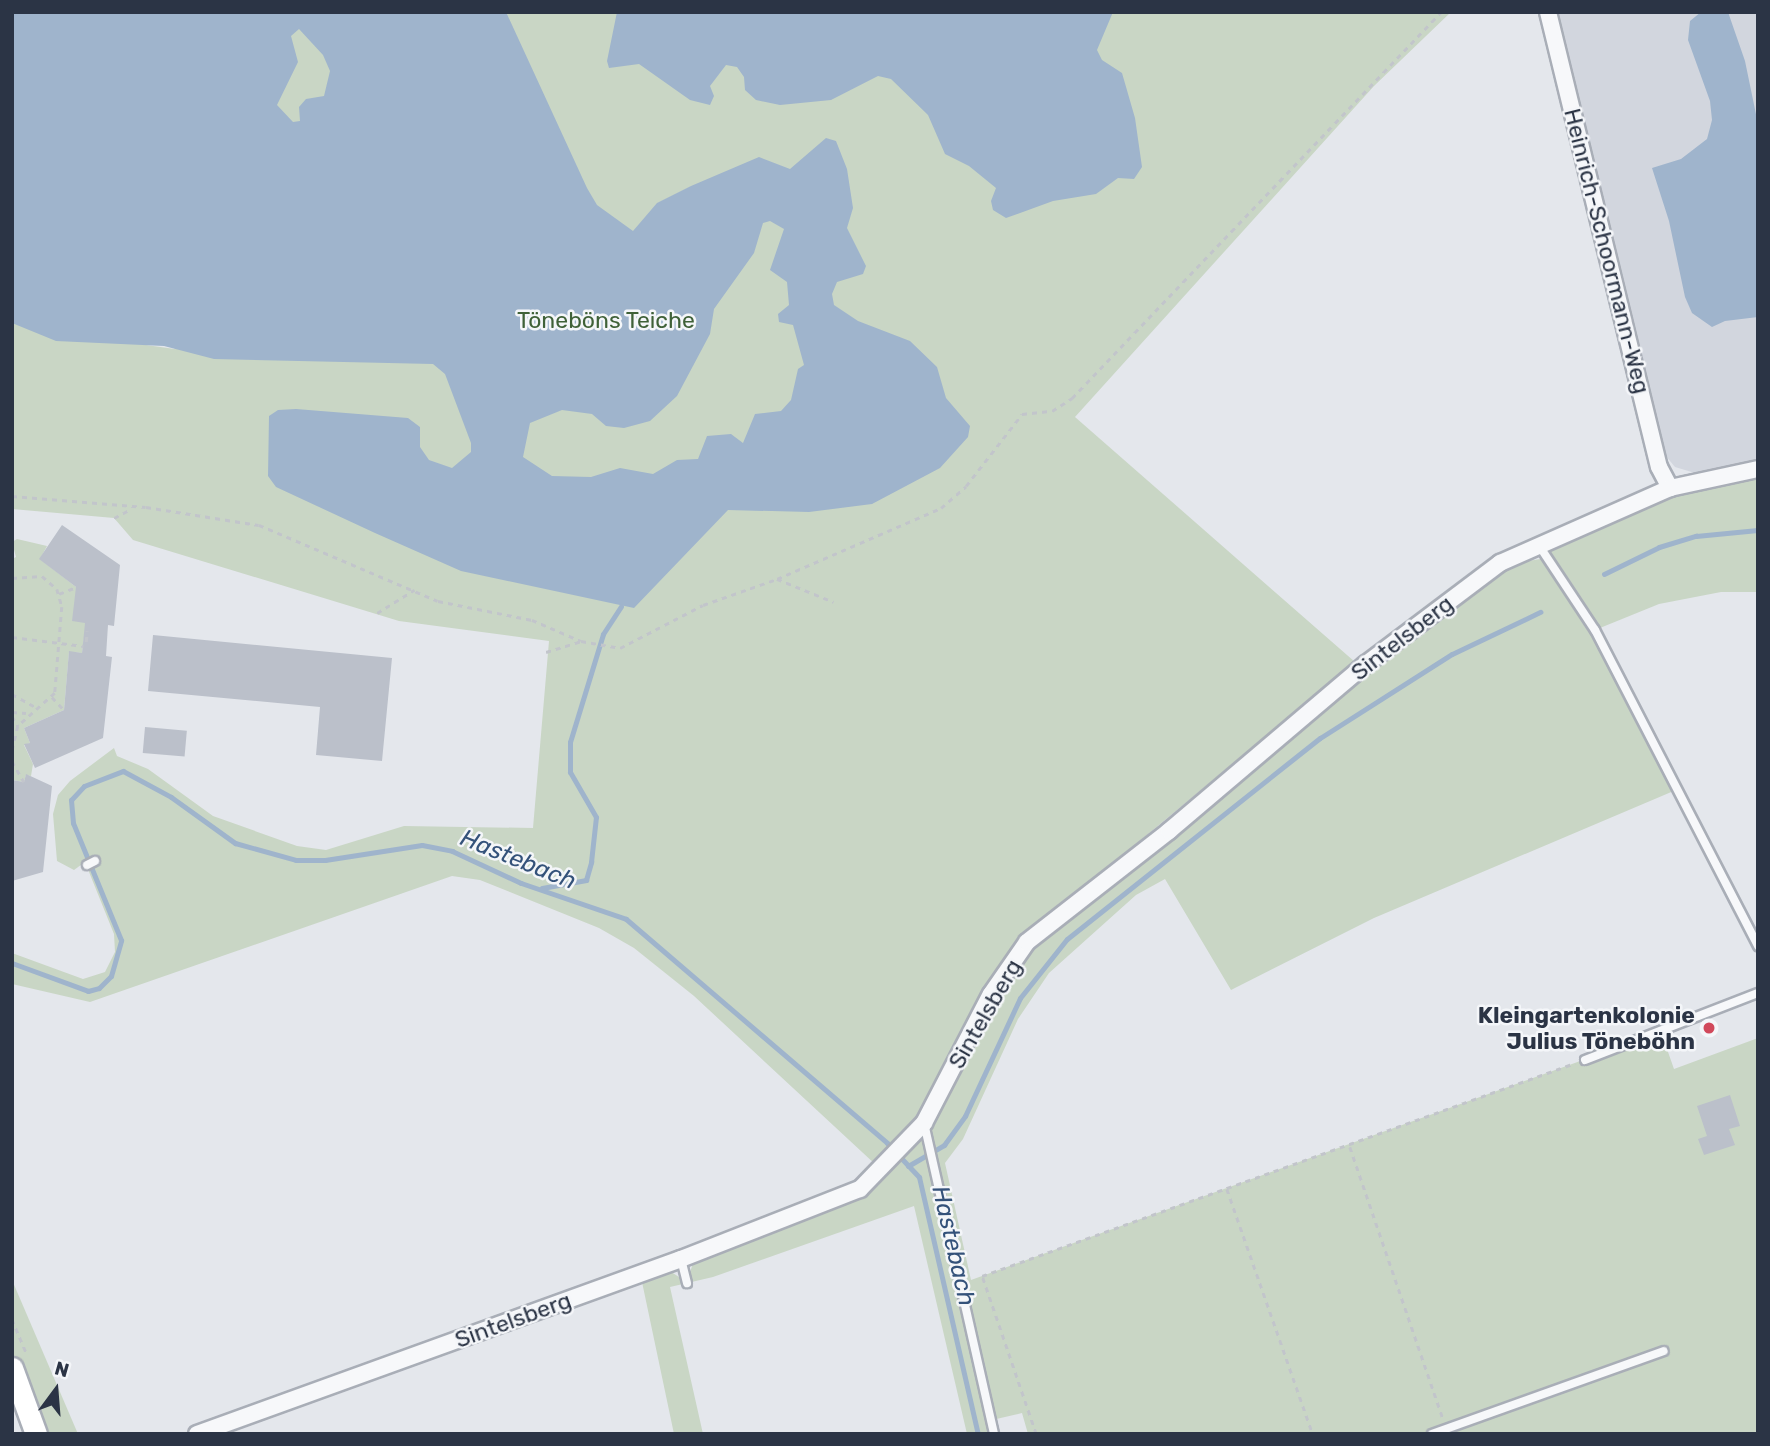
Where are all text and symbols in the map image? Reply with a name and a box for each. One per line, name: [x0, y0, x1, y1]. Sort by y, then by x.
street label: Heinrich-Schoormann-Weg: [1558, 106, 1656, 396]
park label: Töneböns Teiche: [517, 306, 695, 334]
street label: Sintelsberg: [1346, 590, 1458, 686]
water label: Hastebach: [456, 824, 580, 896]
street label: Sintelsberg: [943, 954, 1027, 1074]
place label: Kleingartenkolonie Julius Töneböhn: [1478, 1001, 1695, 1055]
marker: Kleingartenkolonie Julius Töneböhn: [1701, 1020, 1717, 1036]
water label: Hastebach: [925, 1183, 981, 1309]
street label: Sintelsberg: [451, 1286, 575, 1354]
north arrow: [21, 1355, 91, 1425]
text: N: [52, 1356, 72, 1382]

